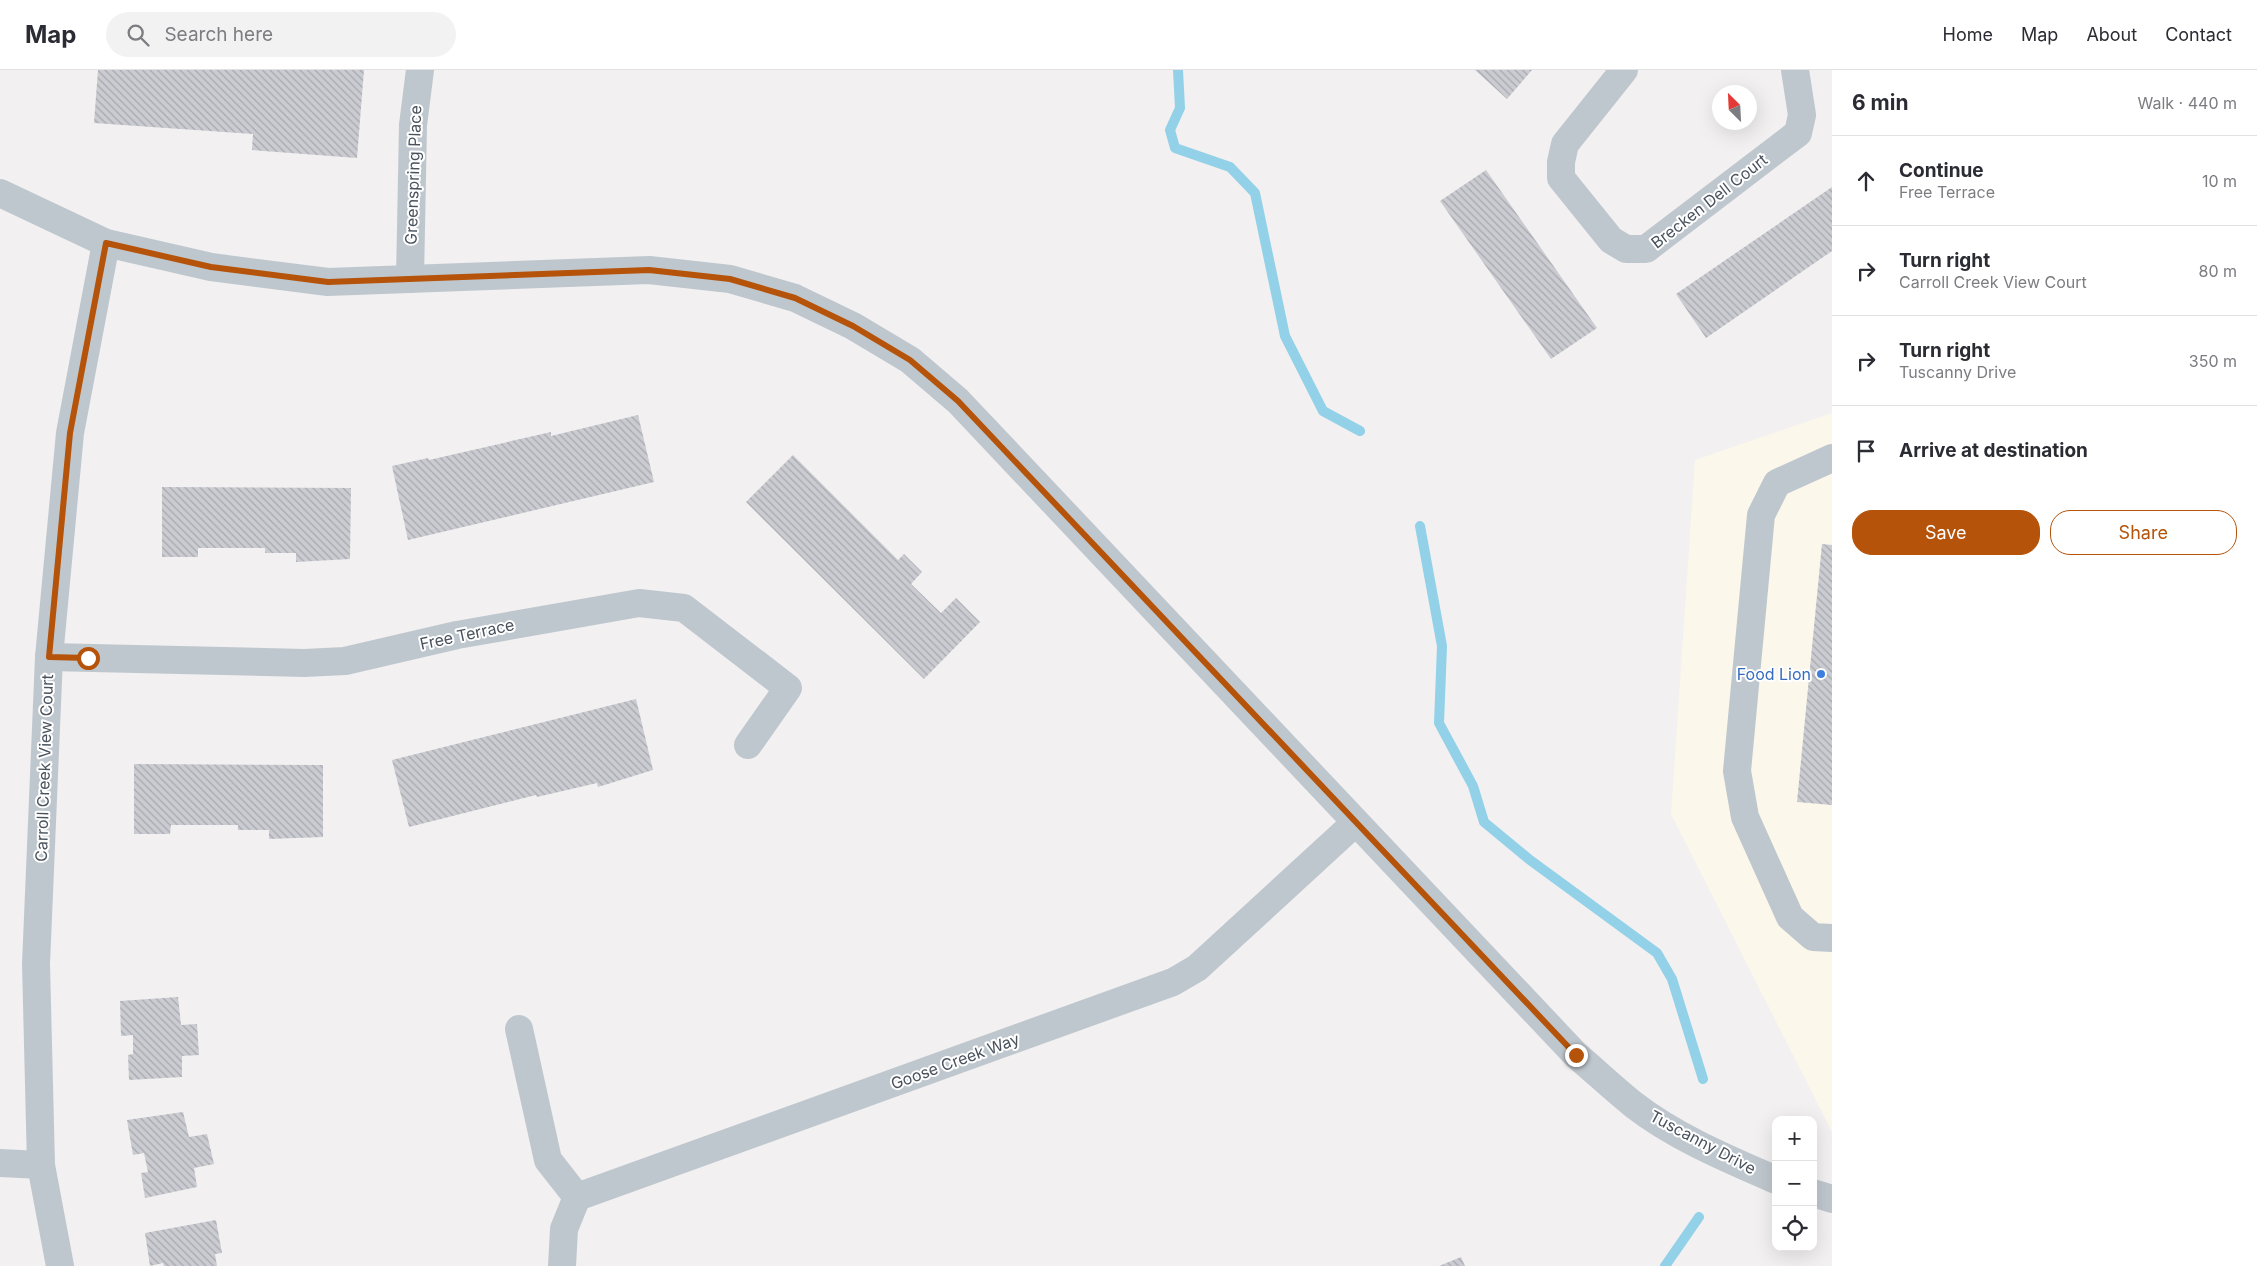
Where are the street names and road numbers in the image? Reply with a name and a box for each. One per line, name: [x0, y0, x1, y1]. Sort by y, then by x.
street label: Greenspring Place: [401, 105, 425, 245]
street label: Brecken Dell Court: [1647, 149, 1771, 253]
street label: Free Terrace: [418, 614, 516, 654]
street label: Carroll Creek View Court: [31, 674, 57, 862]
street label: Goose Creek Way: [888, 1028, 1022, 1094]
street label: Tuscanny Drive: [1647, 1106, 1759, 1178]

